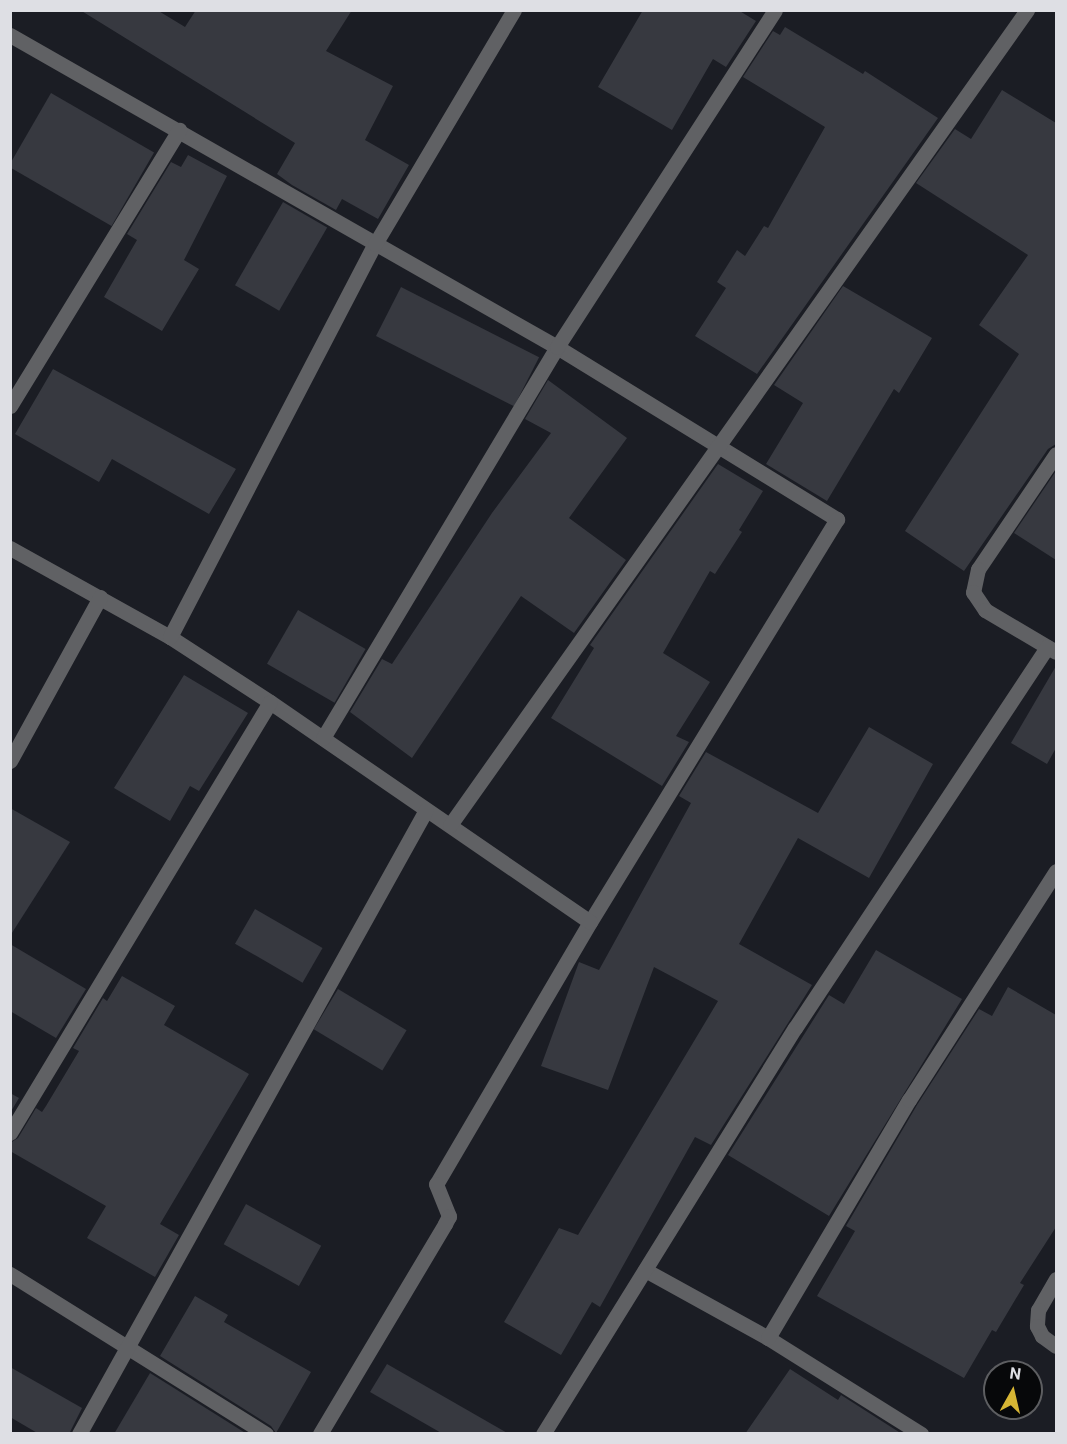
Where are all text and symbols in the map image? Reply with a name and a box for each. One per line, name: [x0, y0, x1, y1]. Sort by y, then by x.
north arrow: [983, 1360, 1043, 1420]
text: N: [1008, 1363, 1022, 1384]

